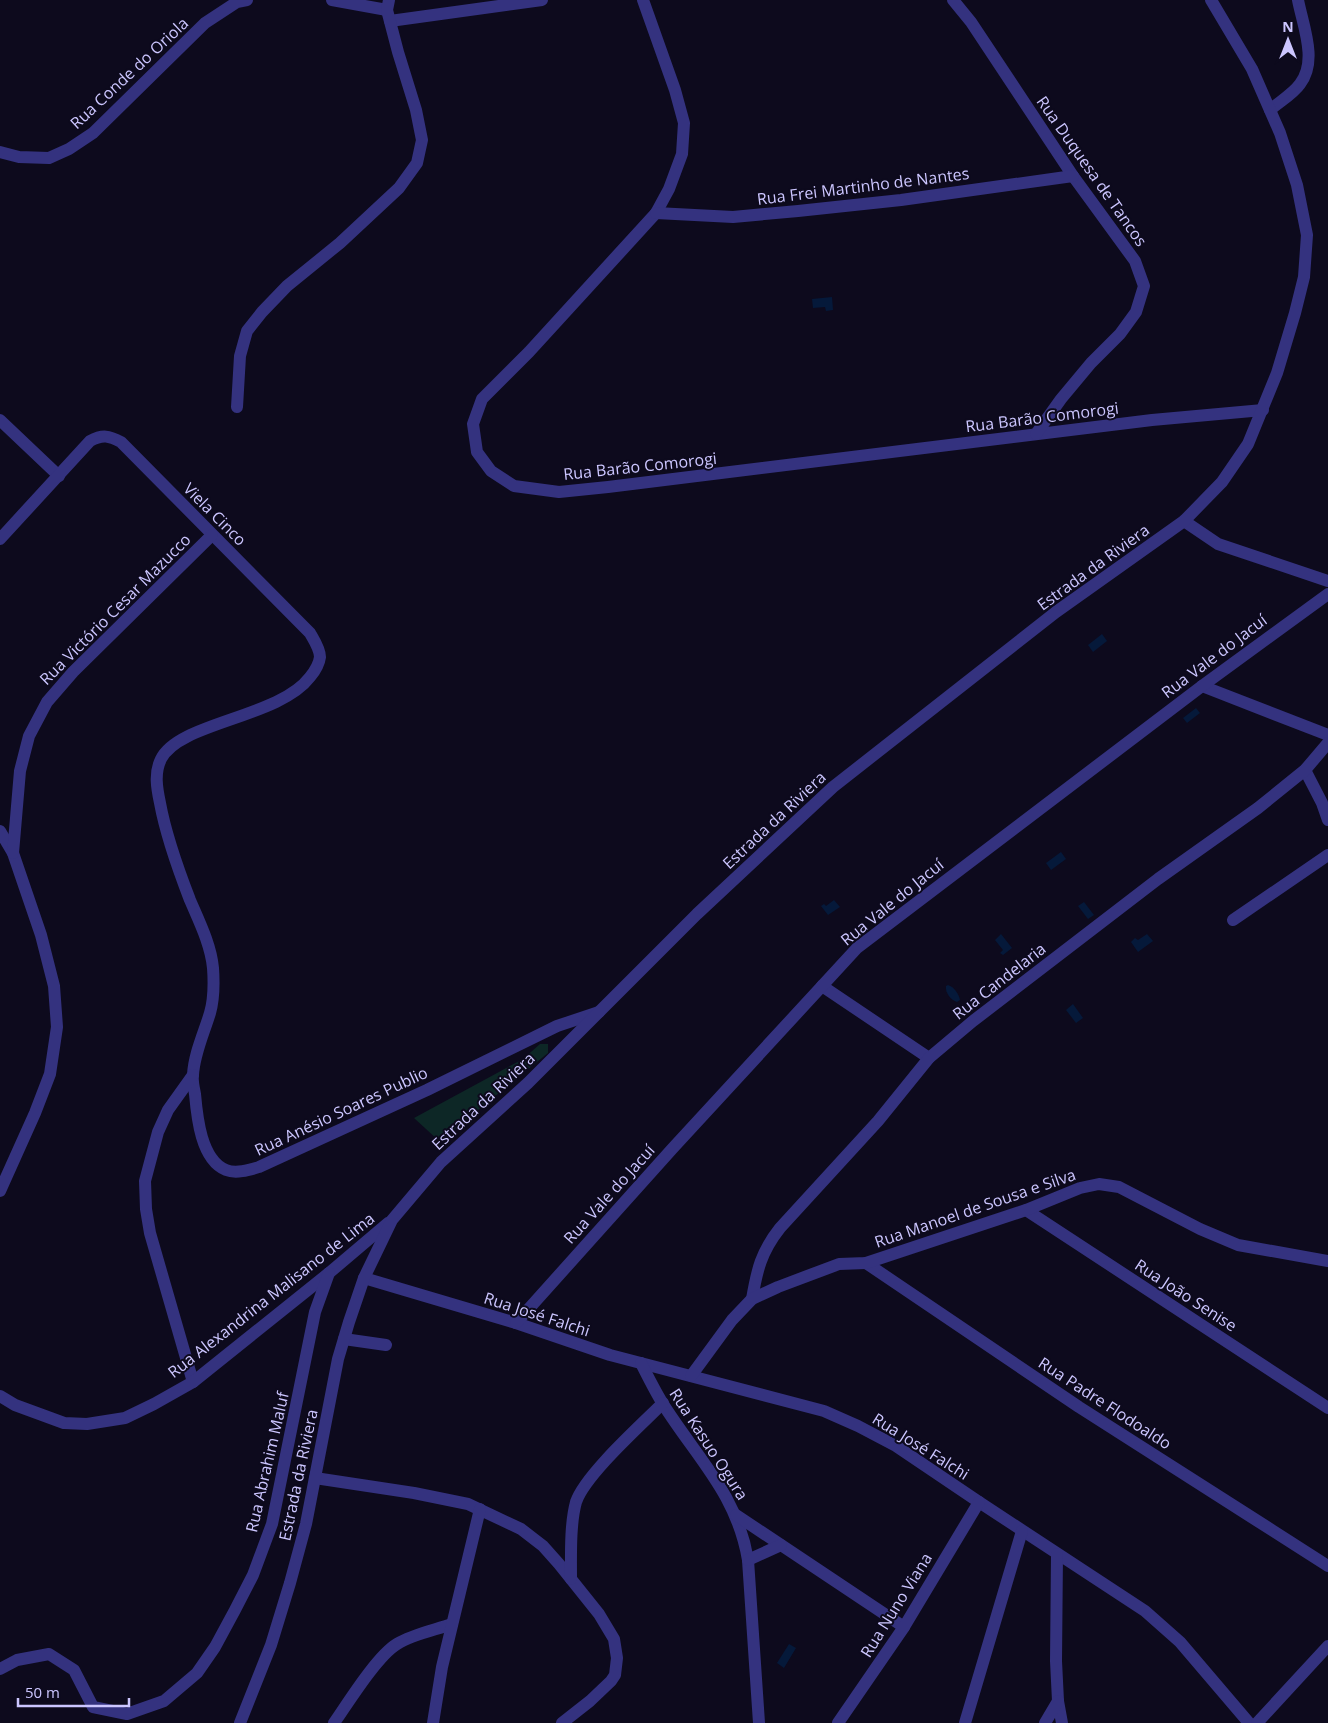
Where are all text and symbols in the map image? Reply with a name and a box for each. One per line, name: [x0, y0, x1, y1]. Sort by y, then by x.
street label: Rua Conde do Oriola: [65, 12, 193, 134]
north arrow: [1263, 15, 1313, 65]
text: N: [1282, 17, 1294, 36]
street label: Rua Duquesa de Tancos: [1032, 91, 1152, 251]
street label: Rua Frei Martinho de Nantes: [756, 162, 970, 210]
street label: Rua Barão Comorogi: [964, 397, 1120, 437]
street label: Rua Barão Comorogi: [562, 447, 718, 485]
street label: Viela Cinco: [179, 478, 251, 550]
street label: Estrada da Riviera: [1032, 519, 1154, 615]
street label: Rua Victório Cesar Mazucco: [35, 529, 195, 689]
street label: Rua Vale do Jacuí: [1157, 609, 1272, 703]
street label: Estrada da Riviera: [718, 766, 830, 874]
street label: Rua Vale do Jacuí: [836, 853, 949, 950]
street label: Rua Candelaria: [948, 938, 1050, 1024]
street label: Estrada da Riviera: [427, 1047, 539, 1155]
street label: Rua Anésio Soares Publio: [251, 1061, 431, 1161]
street label: Rua Vale do Jacuí: [558, 1139, 660, 1248]
street label: Rua Manoel de Sousa e Silva: [872, 1163, 1078, 1253]
street label: Rua Alexandrina Malisano de Lima: [163, 1207, 379, 1383]
street label: Rua João Senise: [1131, 1254, 1241, 1336]
street label: Rua José Falchi: [481, 1287, 593, 1341]
street label: Rua Padre Flodoaldo: [1034, 1352, 1176, 1454]
street label: Rua Kasuo Ogura: [665, 1384, 753, 1504]
street label: Rua Abrahim Maluf: [240, 1388, 294, 1534]
street label: Estrada da Riviera: [273, 1407, 323, 1543]
street label: Rua José Falchi: [868, 1407, 974, 1485]
street label: Rua Nuno Viana: [855, 1549, 937, 1661]
scale bar: [18, 1676, 129, 1708]
text: 50 m: [25, 1682, 60, 1702]

